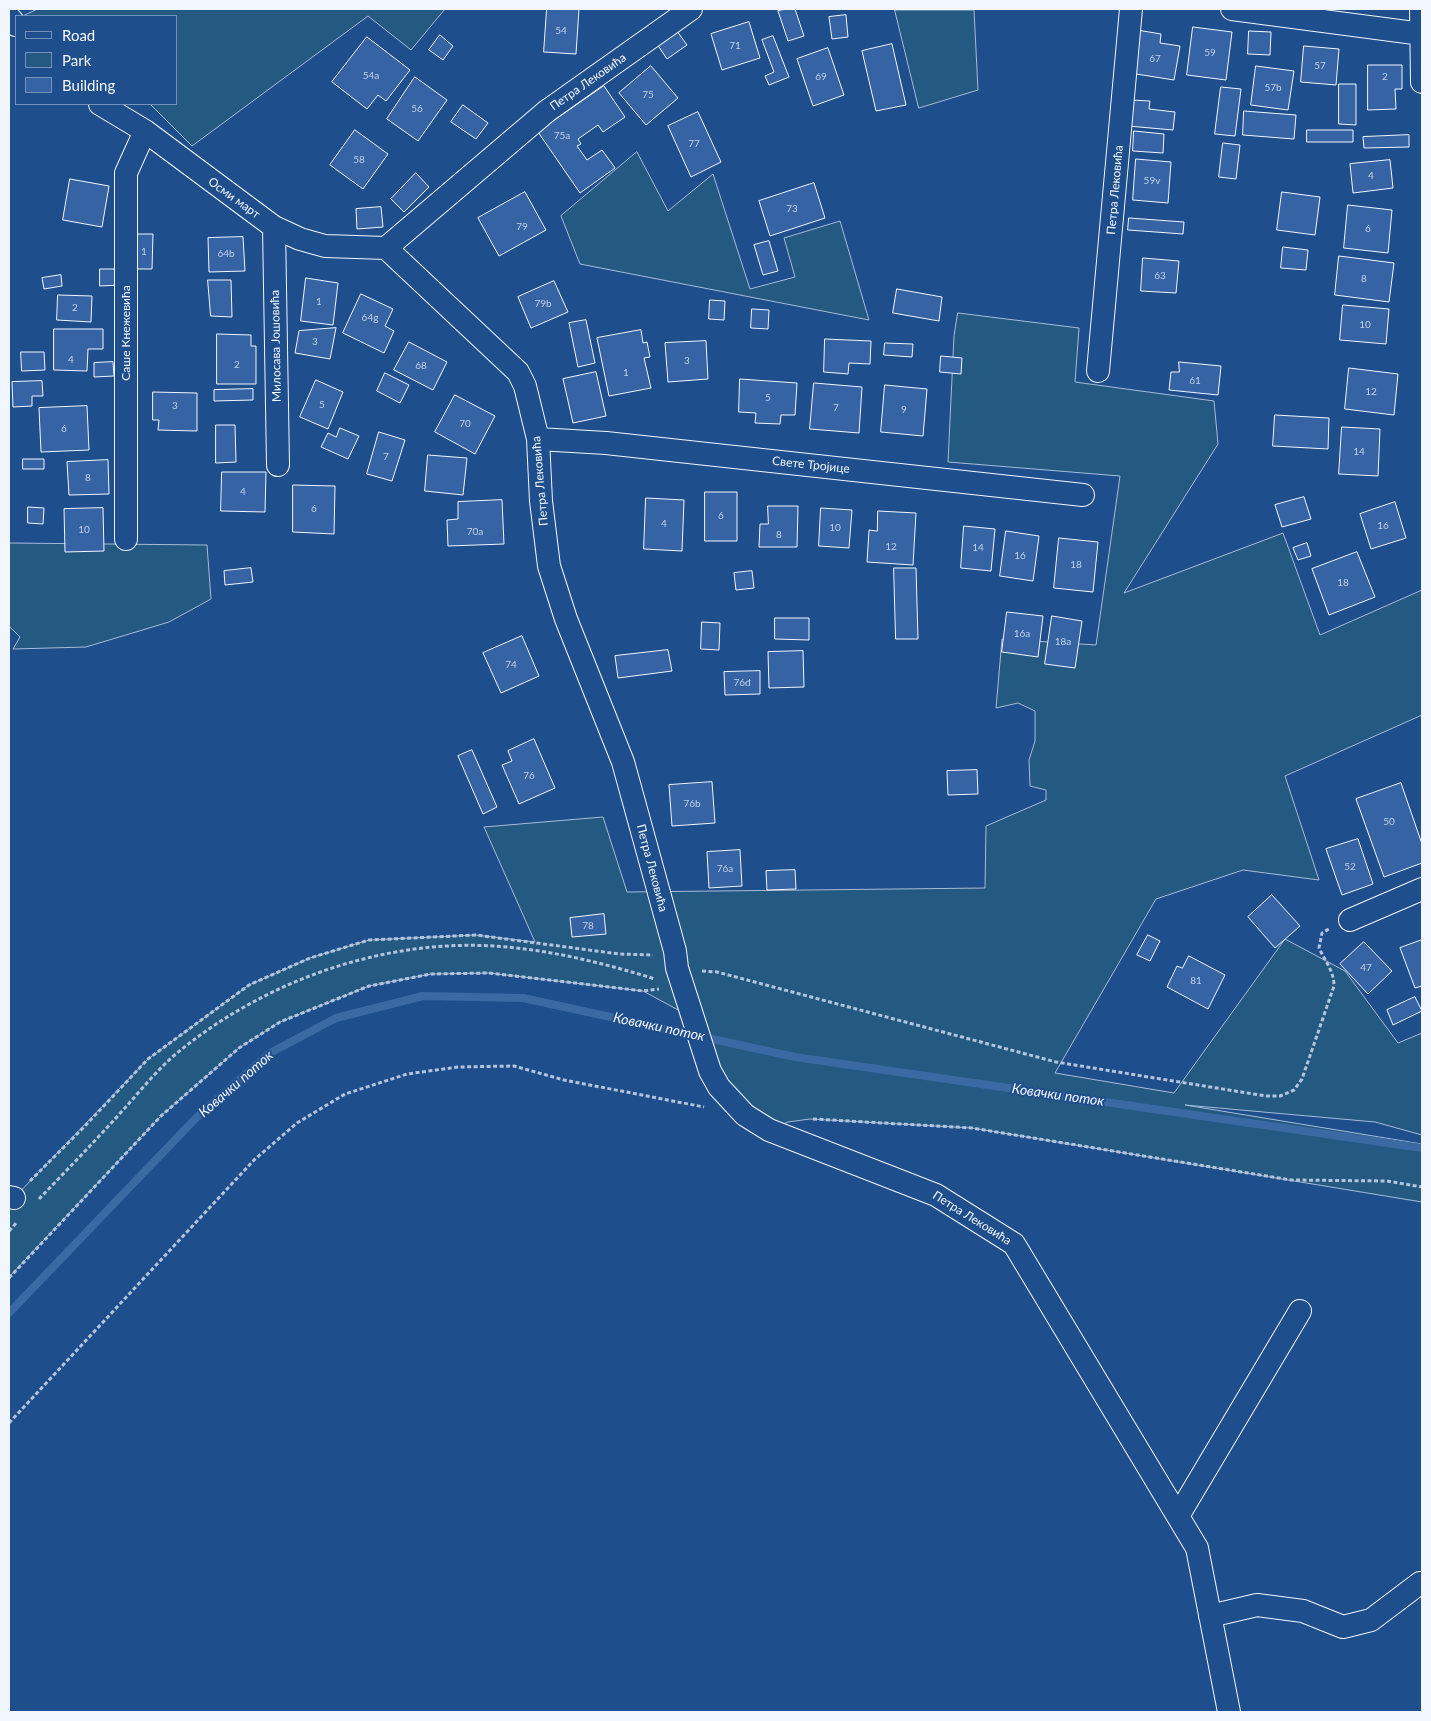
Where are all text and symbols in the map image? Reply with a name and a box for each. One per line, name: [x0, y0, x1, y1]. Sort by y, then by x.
legend: [15, 15, 178, 105]
house number: 54: [555, 25, 567, 37]
text: Road: [62, 26, 95, 44]
house number: 71: [729, 40, 741, 52]
house number: 59: [1204, 47, 1216, 59]
street label: Петра Лековића: [547, 50, 629, 114]
text: Park: [62, 51, 91, 69]
house number: 67: [1149, 53, 1161, 65]
house number: 57: [1314, 60, 1326, 72]
house number: 54a: [363, 70, 379, 82]
house number: 69: [815, 71, 827, 83]
house number: 2: [1382, 71, 1388, 83]
text: Building: [62, 76, 115, 94]
house number: 57b: [1264, 82, 1282, 94]
house number: 75: [642, 89, 654, 101]
house number: 56: [411, 103, 423, 115]
house number: 75a: [554, 130, 570, 142]
house number: 77: [688, 138, 700, 150]
street label: Петра Лековића: [1104, 145, 1126, 235]
house number: 58: [353, 154, 365, 166]
house number: 4: [1368, 170, 1374, 182]
street label: Осми март: [205, 174, 263, 222]
house number: 59v: [1144, 175, 1160, 187]
house number: 73: [786, 203, 798, 215]
house number: 79: [516, 221, 528, 233]
house number: 6: [1365, 223, 1371, 235]
house number: 1: [141, 246, 147, 258]
house number: 64b: [217, 248, 235, 260]
house number: 63: [1154, 270, 1166, 282]
house number: 8: [1361, 273, 1367, 285]
street label: Саше Кнежевића: [119, 285, 133, 381]
street label: Милосава Јошовића: [268, 290, 284, 402]
house number: 1: [316, 296, 322, 308]
house number: 79b: [534, 298, 552, 310]
house number: 2: [72, 302, 78, 314]
house number: 64g: [362, 312, 378, 324]
house number: 10: [1359, 319, 1371, 331]
house number: 3: [312, 336, 318, 348]
house number: 4: [68, 354, 74, 366]
house number: 3: [684, 355, 690, 367]
house number: 2: [234, 359, 240, 371]
house number: 68: [415, 360, 427, 372]
house number: 1: [623, 367, 629, 379]
house number: 61: [1189, 375, 1201, 387]
house number: 12: [1365, 386, 1377, 398]
house number: 5: [765, 392, 771, 404]
house number: 5: [319, 399, 325, 411]
house number: 3: [172, 400, 178, 412]
house number: 7: [833, 402, 839, 414]
house number: 9: [901, 404, 907, 416]
house number: 70: [459, 418, 471, 430]
house number: 6: [61, 423, 67, 435]
street label: Петра Лековића: [529, 436, 551, 526]
house number: 14: [1353, 446, 1365, 458]
house number: 7: [383, 451, 389, 463]
street label: Свете Тројице: [771, 454, 851, 476]
house number: 8: [85, 472, 91, 484]
house number: 4: [240, 486, 246, 498]
house number: 6: [311, 503, 317, 515]
house number: 6: [718, 510, 724, 522]
house number: 4: [661, 518, 667, 530]
house number: 16: [1377, 520, 1389, 532]
house number: 10: [829, 522, 841, 534]
house number: 10: [78, 524, 90, 536]
house number: 70a: [467, 526, 483, 538]
house number: 8: [776, 529, 782, 541]
house number: 12: [885, 541, 897, 553]
house number: 14: [972, 542, 984, 554]
house number: 16: [1014, 550, 1026, 562]
house number: 18: [1070, 559, 1082, 571]
house number: 18: [1337, 577, 1349, 589]
house number: 16a: [1014, 628, 1030, 640]
house number: 18a: [1055, 636, 1071, 648]
house number: 74: [505, 659, 517, 671]
house number: 76đ: [733, 677, 751, 689]
house number: 76: [523, 770, 535, 782]
house number: 76b: [683, 798, 701, 810]
house number: 50: [1383, 816, 1395, 828]
street label: Петра Лековића: [633, 823, 671, 913]
house number: 52: [1344, 861, 1356, 873]
house number: 76a: [717, 863, 733, 875]
house number: 78: [582, 920, 594, 932]
house number: 47: [1360, 962, 1372, 974]
house number: 81: [1190, 975, 1202, 987]
water label: Ковачки поток: [612, 1009, 706, 1045]
water label: Ковачки поток: [195, 1047, 277, 1121]
water label: Ковачки поток: [1011, 1080, 1105, 1110]
street label: Петра Лековића: [930, 1188, 1014, 1248]

